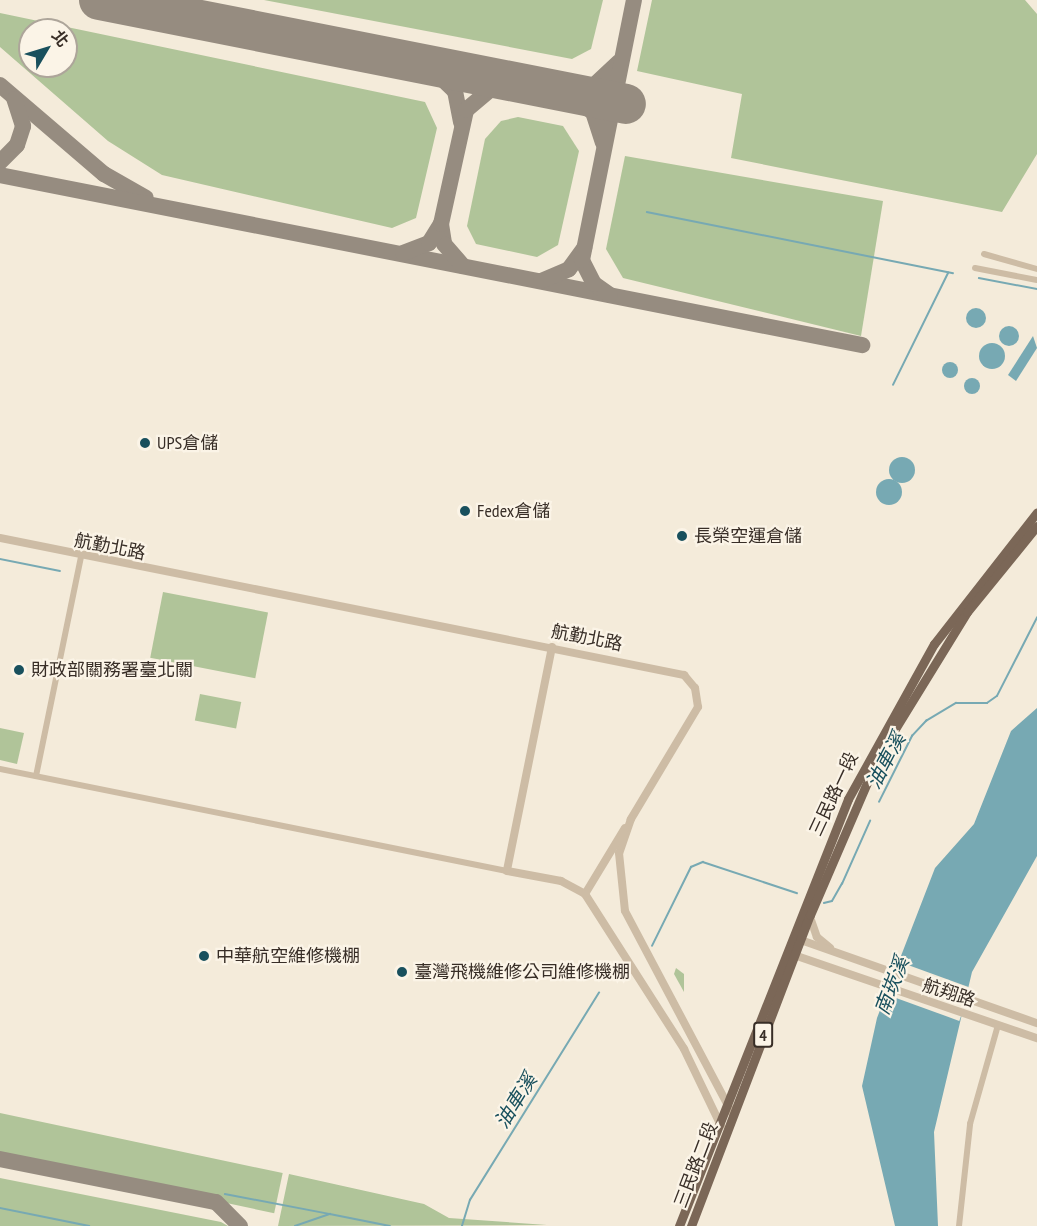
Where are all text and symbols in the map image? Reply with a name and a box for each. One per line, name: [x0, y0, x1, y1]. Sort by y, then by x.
north arrow: [18, 18, 78, 78]
text: 北: [48, 26, 73, 51]
place label: UPS倉儲: [157, 432, 218, 454]
marker: UPS倉儲: [138, 436, 152, 450]
place label: Fedex倉儲: [477, 500, 550, 522]
marker: Fedex倉儲: [458, 504, 472, 518]
place label: 長榮空運倉儲: [694, 525, 802, 547]
marker: 長榮空運倉儲: [675, 529, 689, 543]
street label: 航勤北路: [73, 530, 147, 564]
street label: 航勤北路: [550, 621, 624, 655]
place label: 財政部關務署臺北關: [31, 659, 193, 681]
marker: 財政部關務署臺北關: [12, 663, 26, 677]
water label: 油車溪: [861, 729, 911, 793]
street label: 三民路一段: [805, 749, 863, 839]
place label: 中華航空維修機棚: [216, 945, 360, 967]
marker: 中華航空維修機棚: [197, 949, 211, 963]
water label: 南崁溪: [870, 954, 914, 1018]
place label: 臺灣飛機維修公司維修機棚: [414, 961, 630, 983]
marker: 臺灣飛機維修公司維修機棚: [395, 965, 409, 979]
street label: 航翔路: [920, 974, 978, 1012]
road number: 4: [752, 1022, 774, 1048]
water label: 油車溪: [490, 1069, 542, 1133]
street label: 三民路二段: [670, 1119, 722, 1211]

